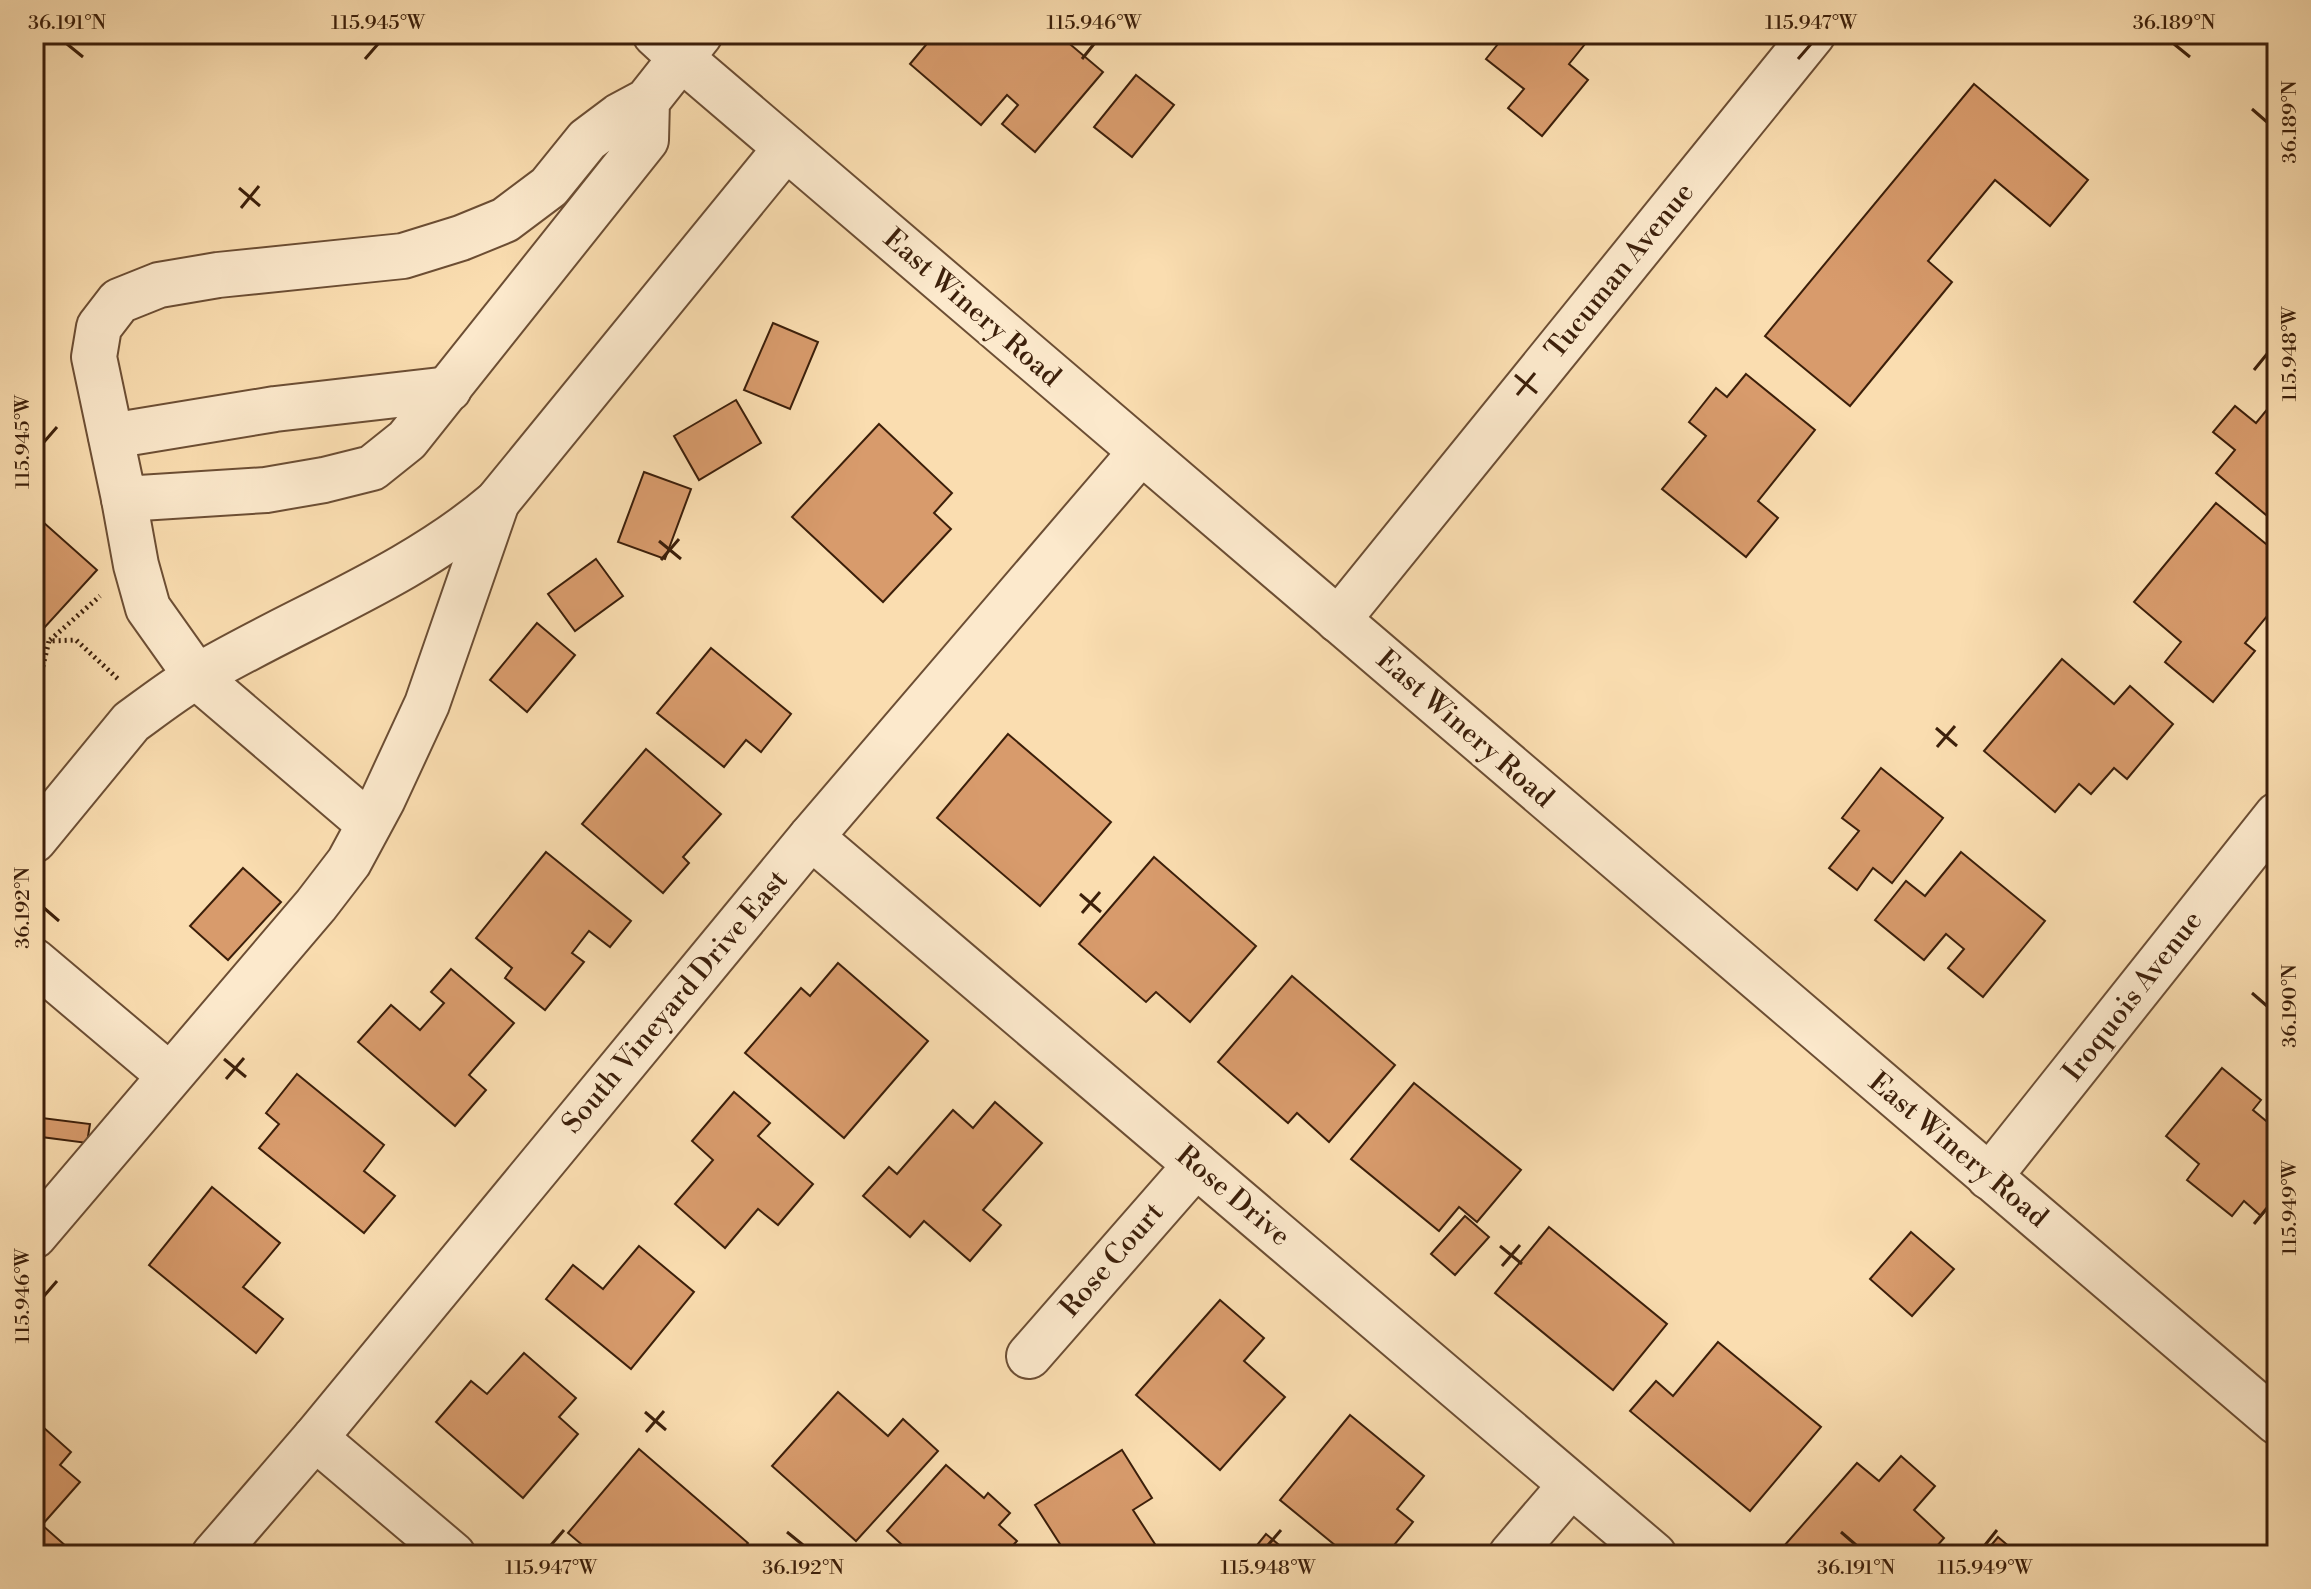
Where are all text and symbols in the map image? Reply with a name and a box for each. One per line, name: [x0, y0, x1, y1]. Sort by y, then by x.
text: 36.191°N: [28, 11, 106, 36]
text: 115.945°W: [331, 11, 426, 36]
text: 115.946°W: [1047, 11, 1142, 36]
text: 115.947°W: [1765, 11, 1858, 36]
text: 36.189°N: [2133, 11, 2215, 36]
text: 36.189°N: [2278, 81, 2303, 163]
street label: Tucuman Avenue: [1538, 176, 1702, 366]
street label: East Winery Road: [876, 221, 1068, 395]
text: 115.948°W: [2278, 306, 2303, 402]
text: 115.945°W: [11, 394, 36, 489]
street label: East Winery Road: [1369, 642, 1561, 816]
street label: South Vineyard Drive East: [555, 863, 795, 1141]
text: 36.192°N: [11, 867, 36, 949]
street label: Iroquois Avenue: [2056, 904, 2210, 1088]
text: 36.190°N: [2278, 964, 2303, 1048]
street label: East Winery Road: [1861, 1065, 2055, 1235]
street label: Rose Drive: [1169, 1138, 1297, 1254]
text: 115.949°W: [2278, 1160, 2303, 1255]
street label: Rose Court: [1053, 1195, 1171, 1325]
text: 115.946°W: [11, 1248, 36, 1343]
text: 115.947°W: [505, 1556, 598, 1581]
text: 36.192°N: [762, 1556, 844, 1581]
text: 115.948°W: [1220, 1556, 1316, 1581]
text: 36.191°N: [1817, 1556, 1895, 1581]
text: 115.949°W: [1938, 1556, 2033, 1581]

